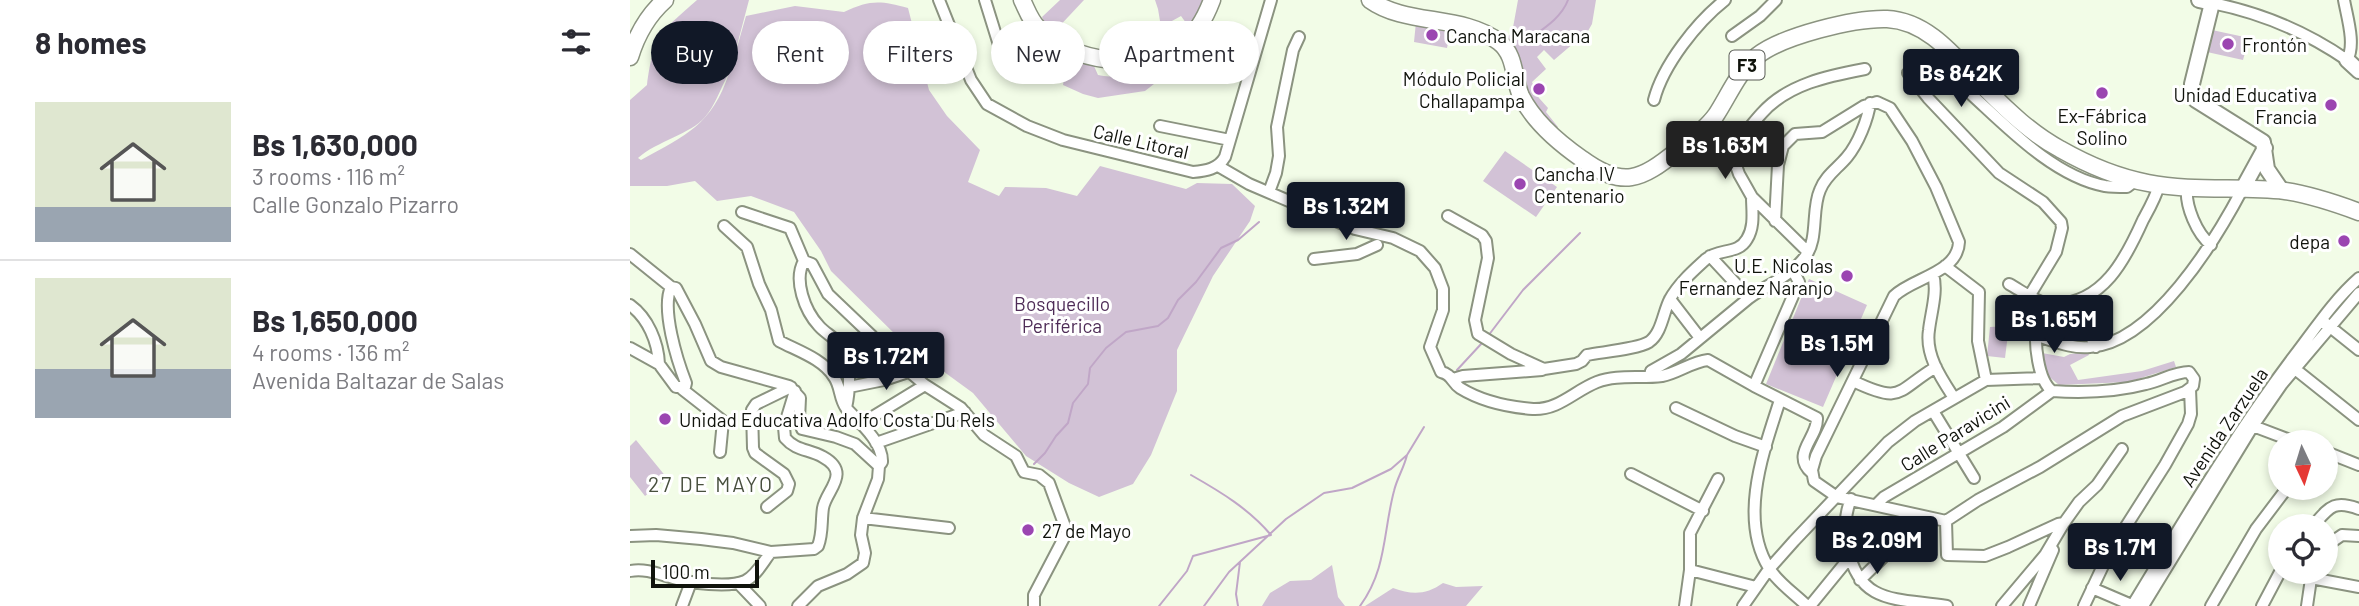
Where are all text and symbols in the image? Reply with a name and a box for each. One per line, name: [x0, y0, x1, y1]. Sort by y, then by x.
chip: Buy: [651, 21, 738, 84]
chip: Rent: [752, 21, 849, 84]
chip: Filters: [863, 21, 977, 84]
chip: New: [991, 21, 1085, 84]
chip: Apartment: [1099, 21, 1259, 84]
icon: filters: [557, 23, 595, 61]
text: 8 homes: [35, 24, 146, 60]
place label: Cancha Maracana: [1446, 24, 1590, 47]
marker: Cancha Maracana: [1424, 27, 1440, 43]
place label: Frontón: [2242, 33, 2307, 56]
marker: Frontón: [2220, 36, 2236, 52]
pin: Bs 842K: [1896, 50, 2026, 109]
road number: F3: [1730, 51, 1764, 80]
text: Bs 842K: [1919, 58, 2003, 86]
place label: Módulo Policial Challapampa: [1403, 67, 1525, 112]
marker: Módulo Policial Challapampa: [1531, 81, 1547, 97]
place label: Unidad Educativa Francia: [2173, 83, 2317, 128]
marker: Ex-Fábrica Solino: [2094, 85, 2110, 101]
marker: Unidad Educativa Francia: [2323, 97, 2339, 113]
place label: Ex-Fábrica Solino: [2057, 104, 2147, 149]
street label: Calle Litoral: [1091, 119, 1191, 163]
pin: Bs 1.63M: [1653, 122, 1797, 181]
text: Bs 1,630,000: [252, 126, 418, 162]
icon: home: [91, 130, 175, 214]
text: Bs 1.63M: [1682, 130, 1768, 158]
text: 3 rooms · 116 m²: [252, 162, 405, 190]
place label: Cancha IV Centenario: [1534, 162, 1625, 207]
marker: Cancha IV Centenario: [1512, 176, 1528, 192]
pin: Bs 1.32M: [1274, 182, 1418, 242]
text: Calle Gonzalo Pizarro: [252, 190, 459, 218]
text: Bs 1.32M: [1303, 191, 1389, 219]
place label: depa: [2289, 230, 2330, 253]
marker: depa: [2336, 233, 2352, 249]
place label: U.E. Nicolas Fernandez Naranjo: [1679, 254, 1833, 299]
marker: U.E. Nicolas Fernandez Naranjo: [1839, 268, 1855, 284]
park label: Bosquecillo Periférica: [1014, 292, 1110, 337]
pin: Bs 1.65M: [1982, 296, 2126, 355]
text: Bs 1,650,000: [252, 302, 418, 338]
text: Bs 1.65M: [2011, 304, 2097, 332]
icon: home: [91, 306, 175, 390]
pin: Bs 1.5M: [1772, 320, 1902, 379]
text: Bs 1.5M: [1800, 328, 1874, 356]
pin: Bs 1.72M: [814, 332, 958, 392]
text: 4 rooms · 136 m²: [252, 338, 410, 366]
text: Bs 1.72M: [843, 341, 929, 369]
street label: Avenida Zarzuela: [2176, 363, 2272, 491]
text: Avenida Baltazar de Salas: [252, 366, 504, 394]
street label: Calle Paravicini: [1896, 390, 2014, 476]
place label: Unidad Educativa Adolfo Costa Du Rels: [679, 408, 995, 431]
marker: Unidad Educativa Adolfo Costa Du Rels: [657, 411, 673, 427]
north arrow: [2268, 430, 2338, 500]
map controls: [2268, 430, 2338, 584]
district label: 27 DE MAYO: [648, 471, 774, 496]
button: locate: [2268, 514, 2338, 584]
pin: Bs 2.09M: [1805, 516, 1949, 576]
place label: 27 de Mayo: [1042, 519, 1131, 542]
marker: 27 de Mayo: [1020, 522, 1036, 538]
pin: Bs 1.7M: [2055, 524, 2185, 583]
text: Bs 2.09M: [1832, 525, 1922, 553]
text: Bs 1.7M: [2084, 532, 2156, 560]
scale bar: [651, 557, 760, 589]
text: 100 m: [662, 560, 710, 583]

